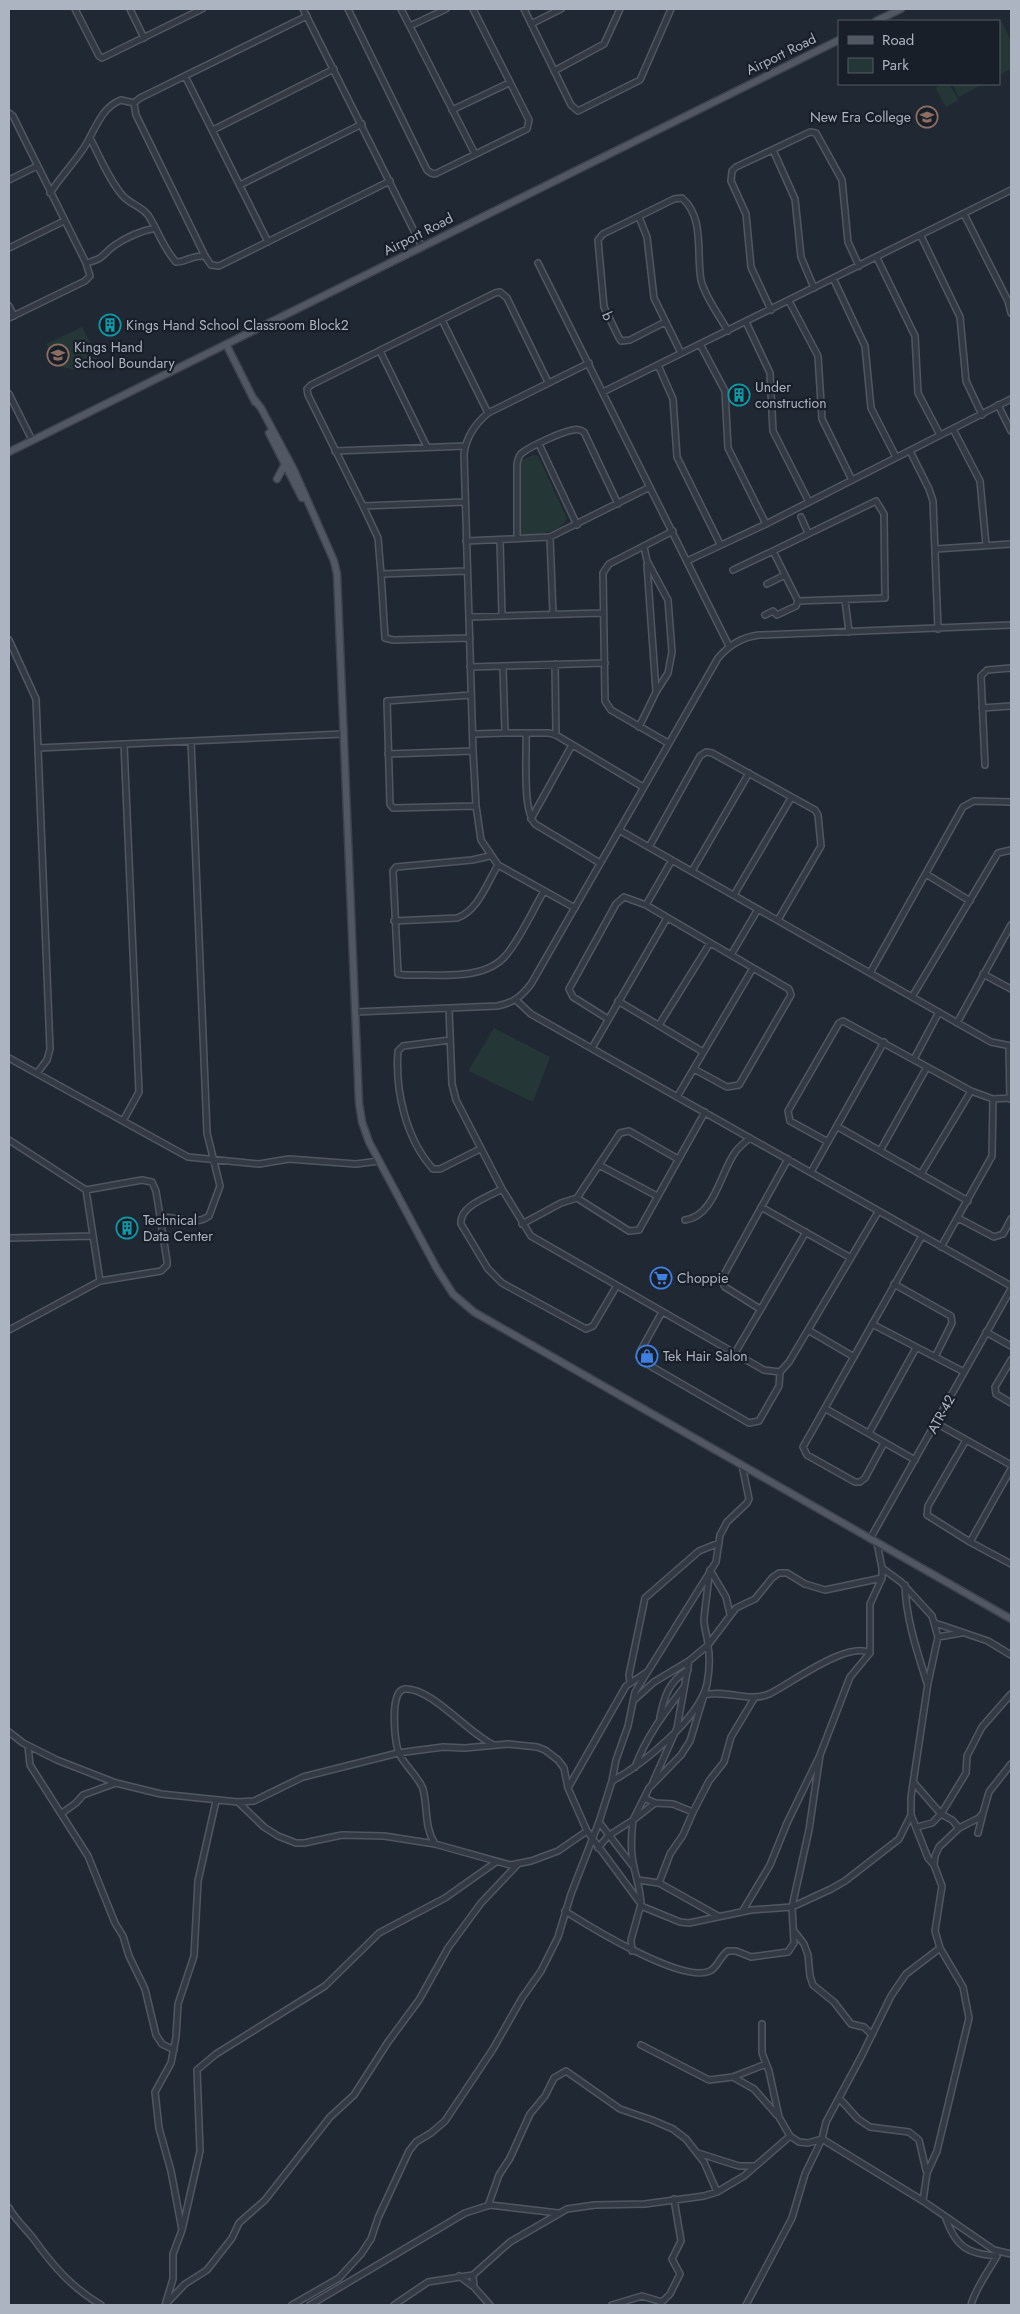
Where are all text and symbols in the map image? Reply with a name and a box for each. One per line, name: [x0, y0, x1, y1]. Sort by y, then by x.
legend: [838, 20, 1000, 85]
street label: Airport Road: [743, 28, 819, 80]
text: Road: [882, 29, 914, 51]
text: Park: [882, 54, 909, 76]
school or university icon: New Era College: [915, 105, 939, 129]
place label: New Era College: [810, 107, 911, 127]
street label: Airport Road: [380, 208, 456, 260]
street label: b: [597, 308, 619, 324]
building icon: Kings Hand School Classroom Block2: [98, 313, 122, 337]
place label: Kings Hand School Classroom Block2: [126, 315, 349, 335]
place label: Kings Hand School Boundary: [74, 337, 176, 373]
school or university icon: Kings Hand School Boundary: [46, 343, 70, 367]
place label: Under construction: [755, 377, 827, 413]
building icon: Under construction: [727, 383, 751, 407]
place label: Technical Data Center: [143, 1210, 213, 1246]
building icon: Technical Data Center: [115, 1216, 139, 1240]
supermarket icon: Choppie: [649, 1266, 673, 1290]
place label: Choppie: [677, 1268, 728, 1288]
shop icon: Tek Hair Salon: [635, 1344, 659, 1368]
place label: Tek Hair Salon: [663, 1346, 748, 1366]
street label: ATR-42: [922, 1391, 960, 1437]

